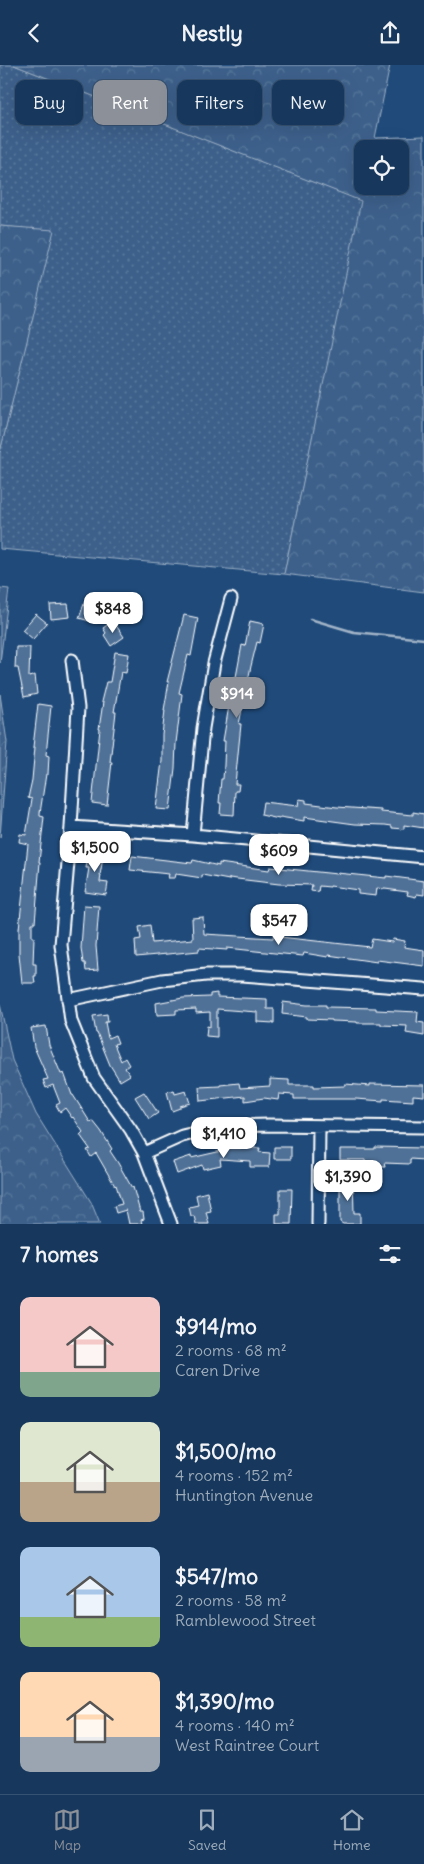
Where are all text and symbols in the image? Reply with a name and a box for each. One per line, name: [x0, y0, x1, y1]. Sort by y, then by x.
icon: back: [20, 19, 48, 47]
text: Nestly: [181, 19, 243, 47]
icon: share: [376, 19, 404, 47]
chip: Buy: [15, 80, 83, 125]
chip: Rent: [93, 80, 167, 125]
chip: Filters: [177, 80, 262, 125]
chip: New: [272, 80, 344, 125]
map controls: [354, 140, 409, 195]
button: locate: [354, 140, 409, 195]
pin: $848: [83, 591, 143, 634]
text: $848: [95, 598, 131, 618]
pin: $914: [207, 677, 267, 719]
text: $914: [220, 683, 254, 703]
pin: $1,500: [54, 831, 136, 873]
pin: $609: [249, 833, 309, 876]
text: $1,500: [71, 837, 119, 857]
text: $609: [260, 840, 298, 860]
pin: $547: [249, 903, 309, 946]
text: $547: [262, 910, 297, 930]
pin: $1,410: [183, 1117, 265, 1159]
text: $1,410: [202, 1123, 246, 1143]
pin: $1,390: [307, 1159, 389, 1202]
text: $1,390: [324, 1166, 372, 1186]
icon: filters: [376, 1240, 404, 1268]
text: 7 homes: [20, 1241, 99, 1268]
text: $914/mo: [175, 1313, 257, 1340]
icon: home: [60, 1317, 120, 1377]
text: 2 rooms · 68 m²: [175, 1340, 287, 1360]
text: Caren Drive: [175, 1360, 260, 1380]
text: $1,500/mo: [175, 1438, 276, 1465]
icon: home: [60, 1442, 120, 1502]
text: 4 rooms · 152 m²: [175, 1465, 293, 1485]
text: Huntington Avenue: [175, 1485, 313, 1505]
text: $547/mo: [175, 1563, 258, 1590]
icon: home: [60, 1567, 120, 1627]
text: 2 rooms · 58 m²: [175, 1590, 287, 1610]
text: Ramblewood Street: [175, 1610, 316, 1630]
text: $1,390/mo: [175, 1688, 274, 1715]
icon: home: [60, 1692, 120, 1752]
text: 4 rooms · 140 m²: [175, 1715, 295, 1735]
text: West Raintree Court: [175, 1735, 319, 1755]
tab: Map: [53, 1806, 81, 1854]
tab: Saved: [188, 1806, 226, 1854]
tab: Home: [333, 1806, 371, 1854]

